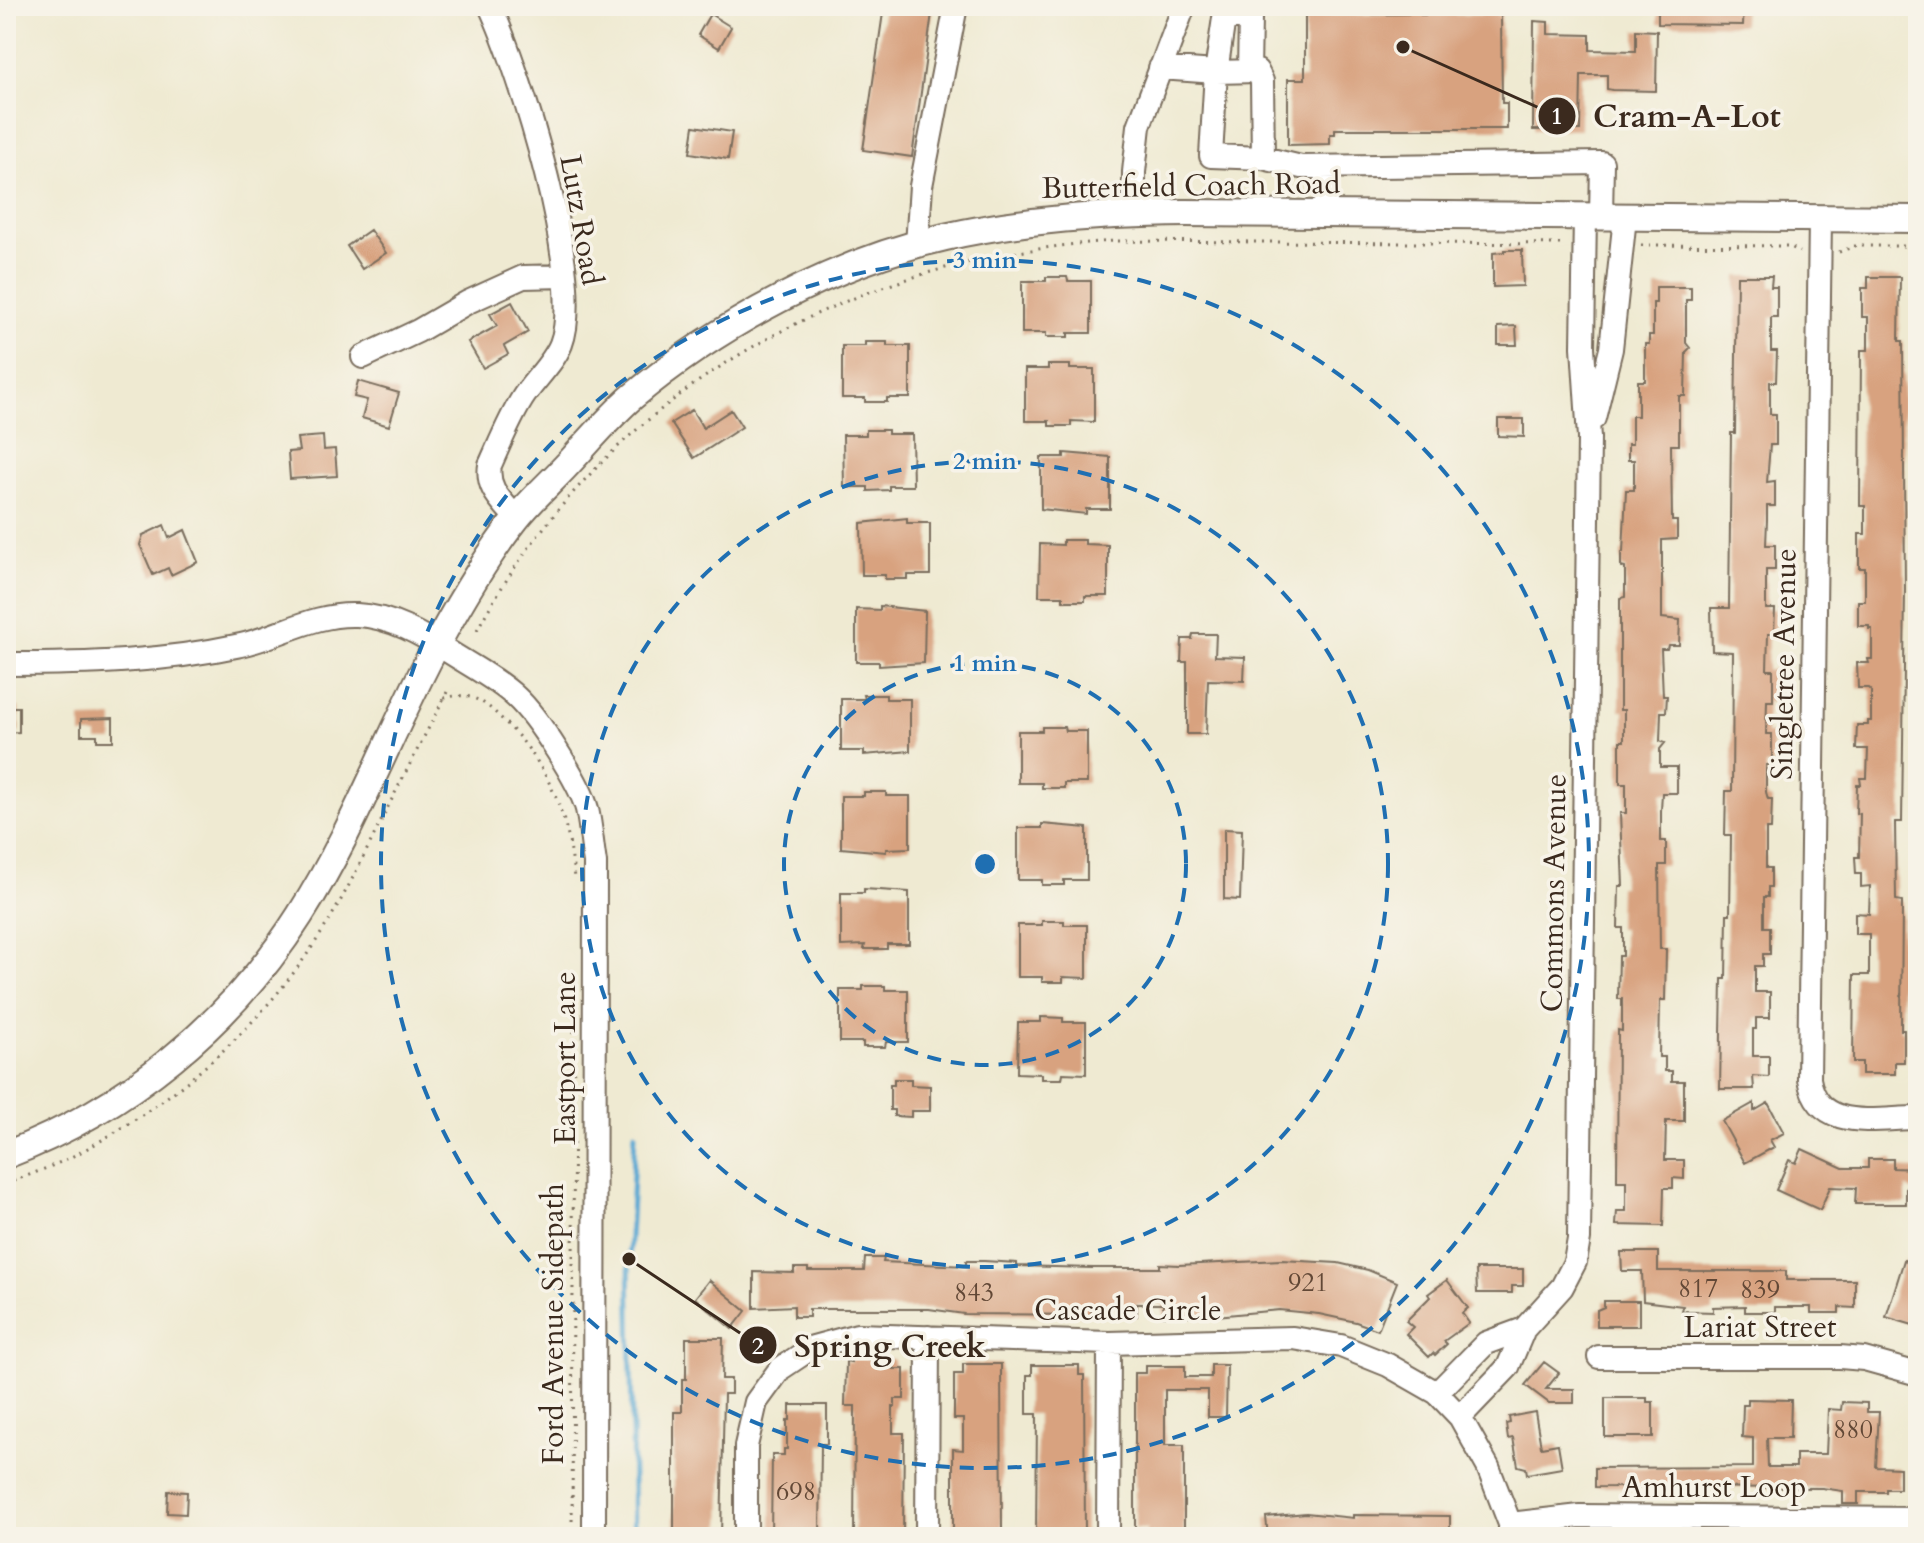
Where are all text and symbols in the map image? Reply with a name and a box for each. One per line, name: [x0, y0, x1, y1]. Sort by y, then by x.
callout: Cram-A-Lot: [1537, 88, 1796, 144]
text: Cram-A-Lot: [1593, 95, 1781, 139]
text: 1: [1551, 100, 1563, 133]
street label: Lutz Road: [549, 152, 613, 288]
street label: Butterfield Coach Road: [1041, 163, 1341, 209]
text: 3 min: [953, 244, 1018, 277]
text: 2 min: [953, 445, 1018, 478]
street label: Singletree Avenue: [1761, 548, 1807, 780]
text: 1 min: [953, 647, 1018, 680]
street label: Commons Avenue: [1531, 773, 1577, 1013]
centre of rings: [971, 850, 999, 878]
street label: Eastport Lane: [545, 971, 586, 1145]
street label: Ford Avenue Sidepath: [533, 1183, 574, 1465]
house number: 921: [1288, 1265, 1328, 1300]
house number: 817: [1678, 1271, 1718, 1306]
house number: 839: [1740, 1272, 1780, 1307]
house number: 843: [954, 1275, 994, 1310]
street label: Cascade Circle: [1034, 1290, 1222, 1331]
street label: Lariat Street: [1683, 1307, 1837, 1348]
callout: Spring Creek: [738, 1317, 1002, 1373]
text: Spring Creek: [794, 1325, 986, 1369]
text: 2: [752, 1330, 764, 1363]
house number: 880: [1833, 1412, 1873, 1447]
street label: Amhurst Loop: [1622, 1467, 1806, 1508]
house number: 698: [776, 1474, 816, 1509]

